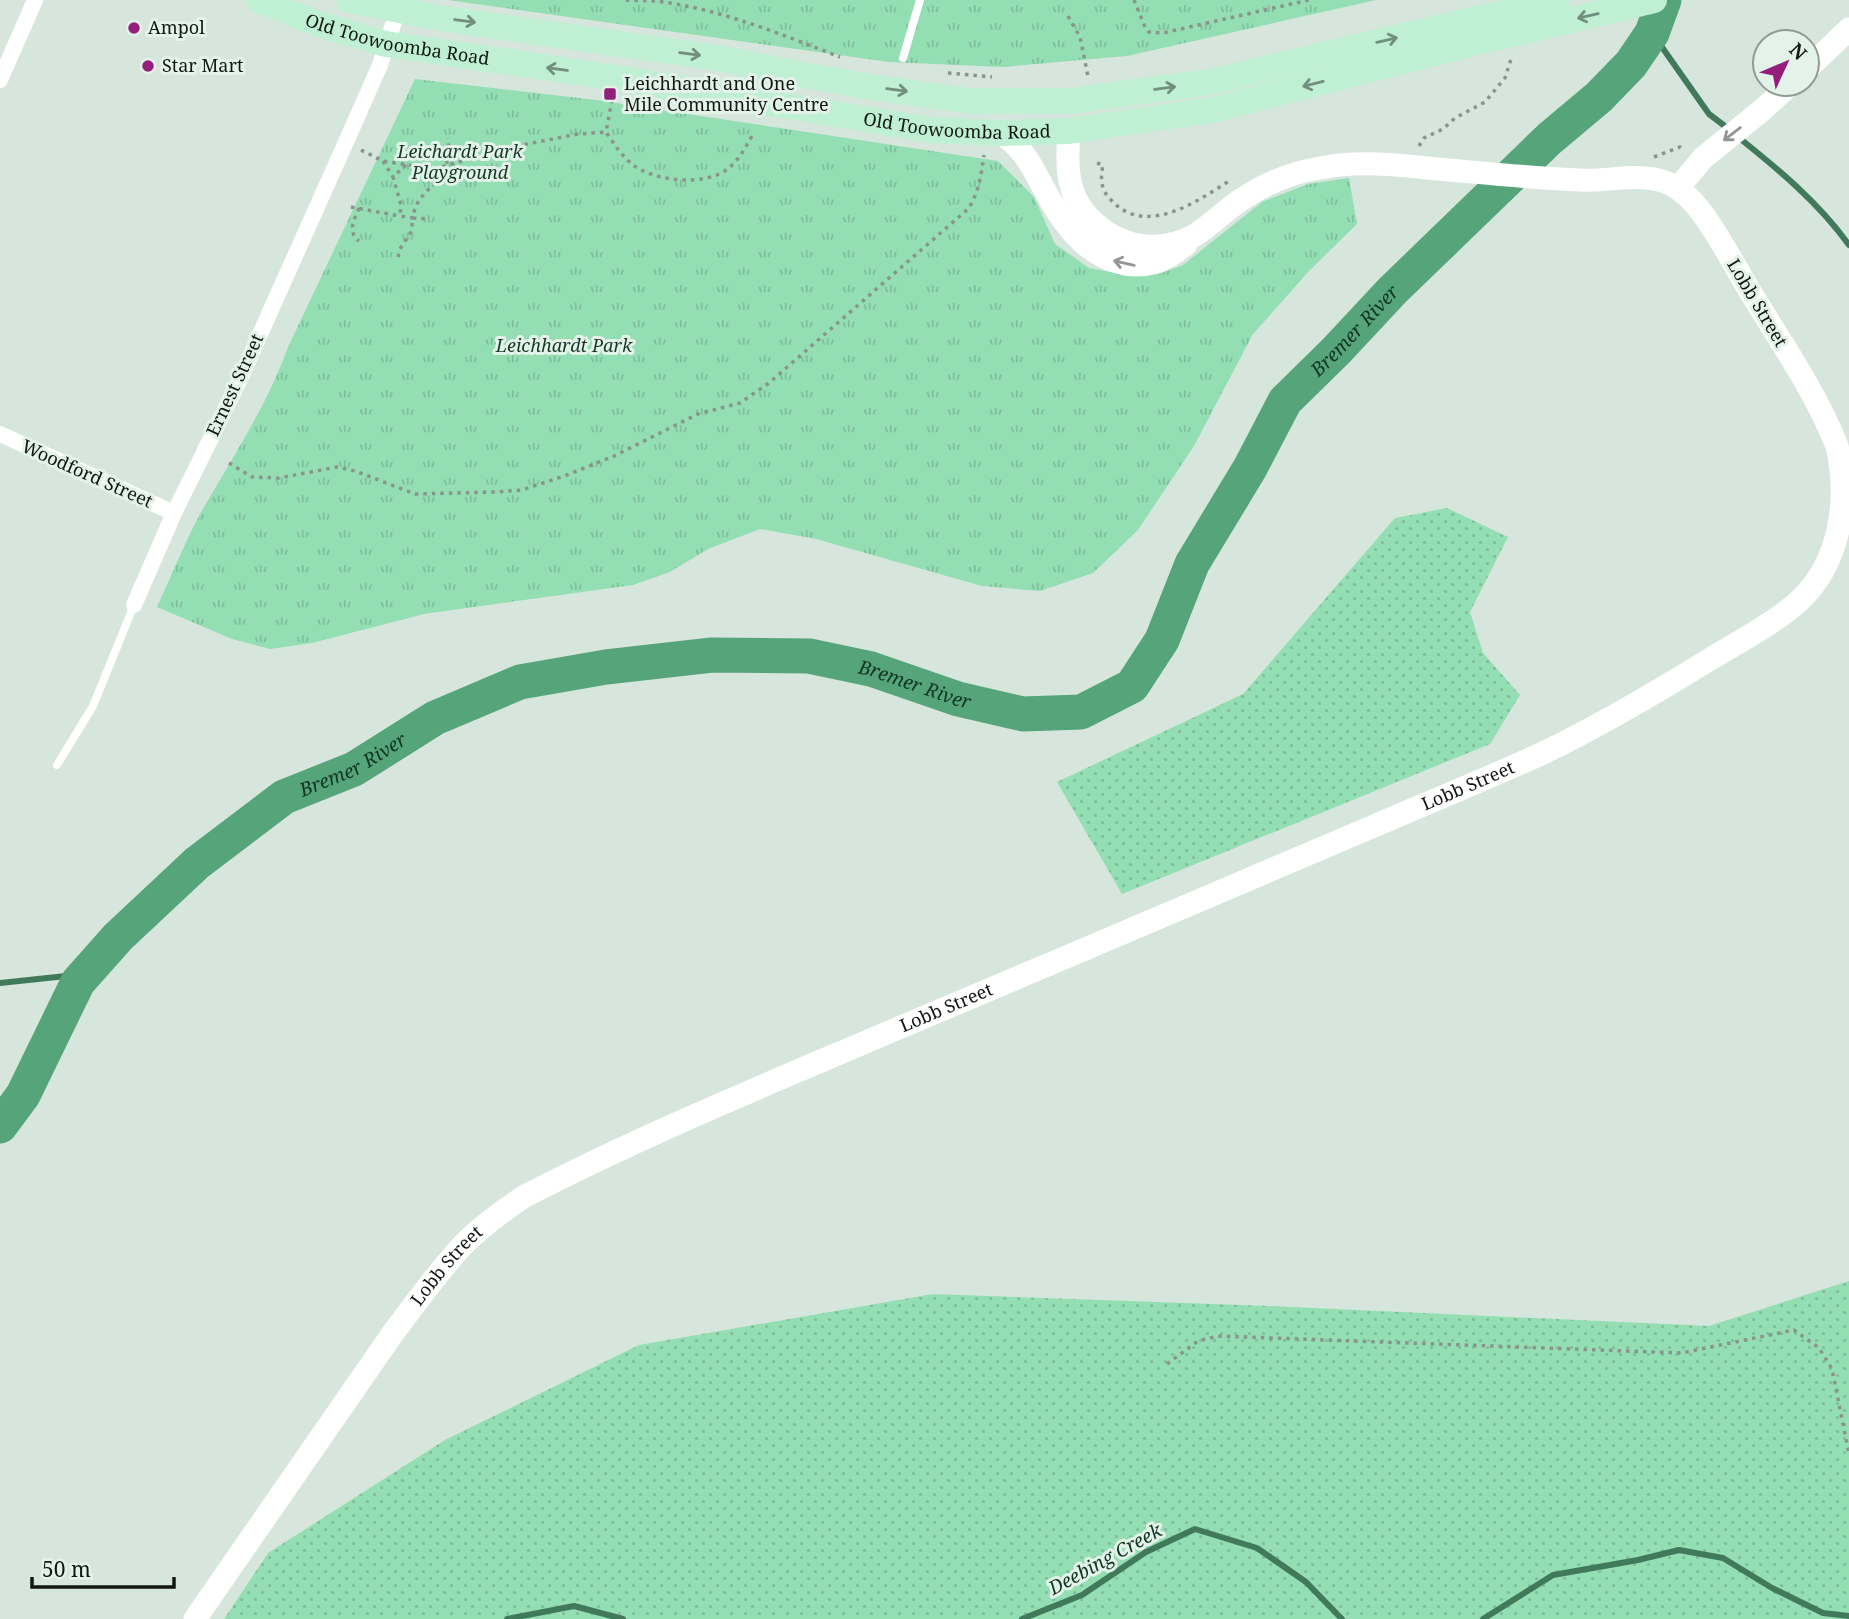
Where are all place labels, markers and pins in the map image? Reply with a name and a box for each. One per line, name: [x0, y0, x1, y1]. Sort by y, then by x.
place label: Ampol: [148, 15, 205, 39]
marker: Ampol: [126, 20, 142, 36]
place label: Star Mart: [162, 53, 243, 77]
marker: Star Mart: [140, 58, 156, 74]
place label: Leichhardt and One Mile Community Centre: [624, 71, 829, 116]
marker: Leichhardt and One Mile Community Centre: [602, 86, 618, 102]

